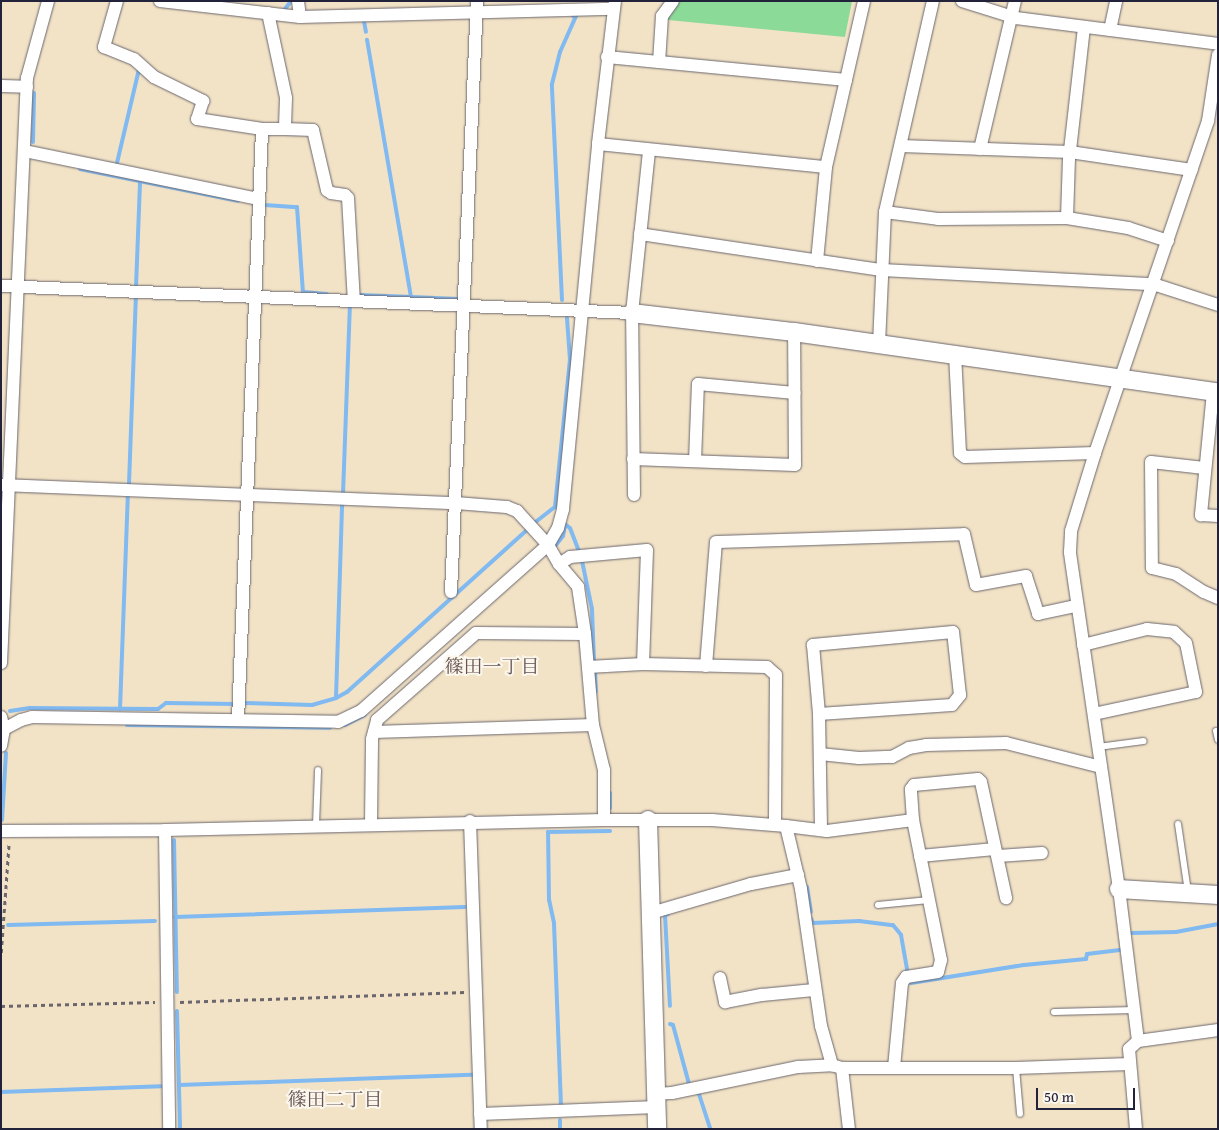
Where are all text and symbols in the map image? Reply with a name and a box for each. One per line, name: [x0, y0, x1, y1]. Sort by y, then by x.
district label: 篠田一丁目: [445, 656, 539, 678]
scale bar: [1039, 1078, 1138, 1110]
text: 50 m: [1044, 1086, 1074, 1107]
district label: 篠田二丁目: [288, 1089, 382, 1111]

